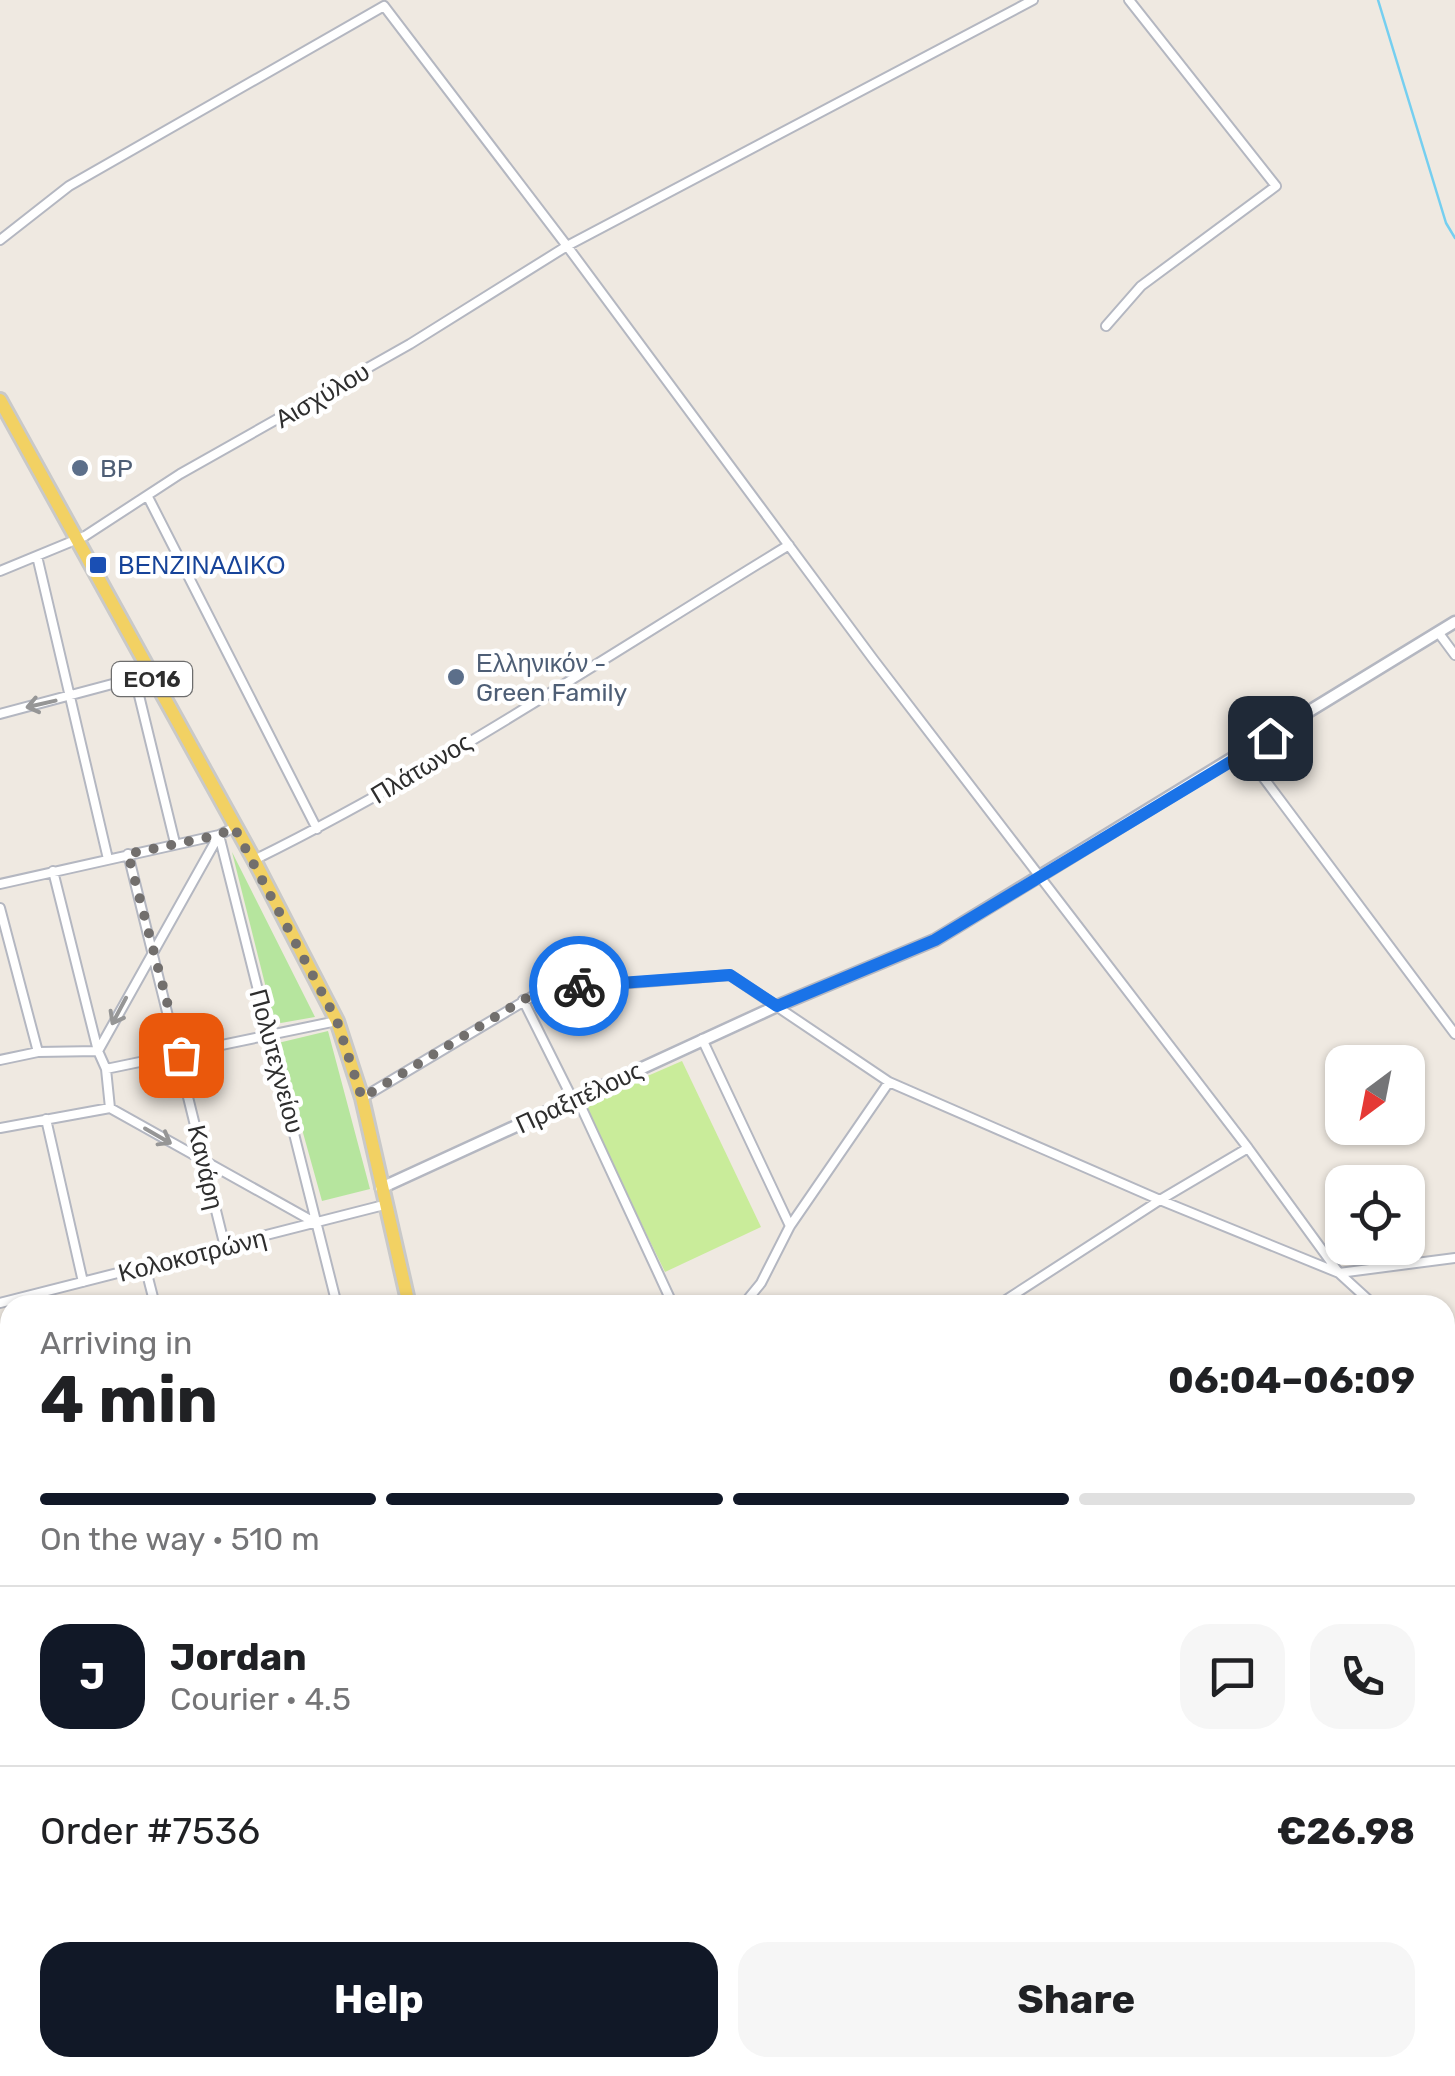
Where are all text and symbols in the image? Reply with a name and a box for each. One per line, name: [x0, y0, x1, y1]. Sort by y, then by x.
street label: Αισχύλου: [270, 357, 375, 434]
place label: BP: [100, 454, 133, 483]
marker: BP: [69, 457, 91, 479]
place label: ΒΕΝΖΙΝΑΔΙΚΟ: [118, 551, 285, 580]
marker: ΒΕΝΖΙΝΑΔΙΚΟ: [87, 554, 109, 576]
place label: Ελληνικόν - Green Family: [476, 649, 628, 707]
road number: ΕΟ16: [112, 662, 192, 696]
marker: Ελληνικόν - Green Family: [445, 666, 467, 688]
one-way arrow: [26, 696, 58, 714]
pin: [1228, 696, 1313, 781]
icon: home: [1243, 711, 1298, 766]
street label: Πλάτωνος: [366, 727, 477, 810]
courier: [529, 936, 629, 1036]
icon: bike: [552, 959, 607, 1014]
street label: Πολυτεχνείου: [243, 986, 310, 1136]
one-way arrow: [109, 996, 129, 1025]
pin: [139, 1013, 224, 1098]
icon: bag: [154, 1028, 209, 1083]
north arrow: [1325, 1045, 1425, 1145]
map controls: [1325, 1045, 1425, 1265]
street label: Πραξιτέλους: [511, 1056, 647, 1139]
street label: Κανάρη: [182, 1122, 229, 1212]
one-way arrow: [143, 1126, 172, 1146]
button: locate: [1325, 1165, 1425, 1265]
street label: Κολοκοτρώνη: [115, 1223, 269, 1288]
text: Arriving in: [40, 1324, 192, 1362]
text: 06:04–06:09: [1168, 1357, 1415, 1403]
text: 4 min: [40, 1361, 218, 1438]
text: On the way · 510 m: [40, 1520, 320, 1558]
button: chat: [1180, 1624, 1285, 1729]
button: phone: [1310, 1624, 1415, 1729]
text: Jordan: [170, 1634, 307, 1680]
text: J: [80, 1653, 105, 1699]
text: Courier · 4.5: [170, 1680, 351, 1718]
text: Order #7536: [40, 1808, 260, 1854]
text: €26.98: [1276, 1808, 1415, 1854]
button: Help: [40, 1942, 718, 2057]
button: Share: [738, 1942, 1415, 2057]

